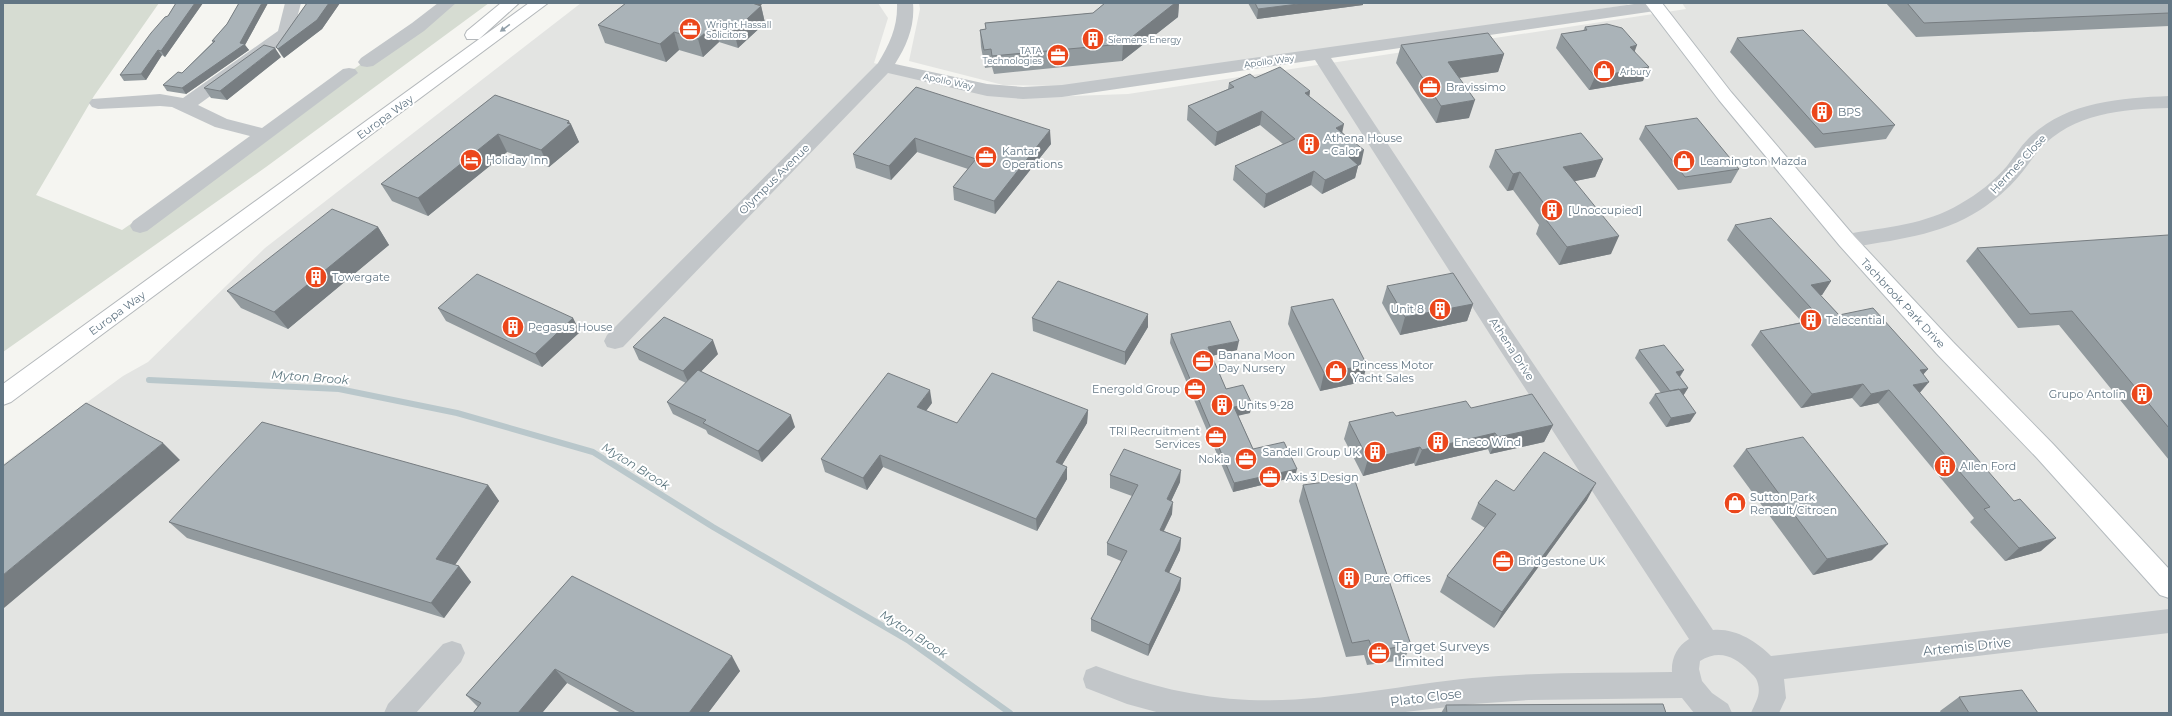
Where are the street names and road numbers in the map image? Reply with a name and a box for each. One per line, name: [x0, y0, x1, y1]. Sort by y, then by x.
street label: Apollo Way: [1243, 52, 1295, 70]
street label: Apollo Way: [922, 70, 974, 92]
street label: Europa Way: [354, 92, 416, 142]
street label: Hermes Close: [1987, 131, 2049, 197]
street label: Olympus Avenue: [736, 140, 813, 217]
street label: Tachbrook Park Drive: [1858, 255, 1949, 351]
street label: Europa Way: [86, 288, 148, 338]
street label: Athena Drive: [1487, 315, 1538, 383]
street label: Artemis Drive: [1922, 633, 2012, 659]
street label: Plato Close: [1389, 685, 1463, 709]

